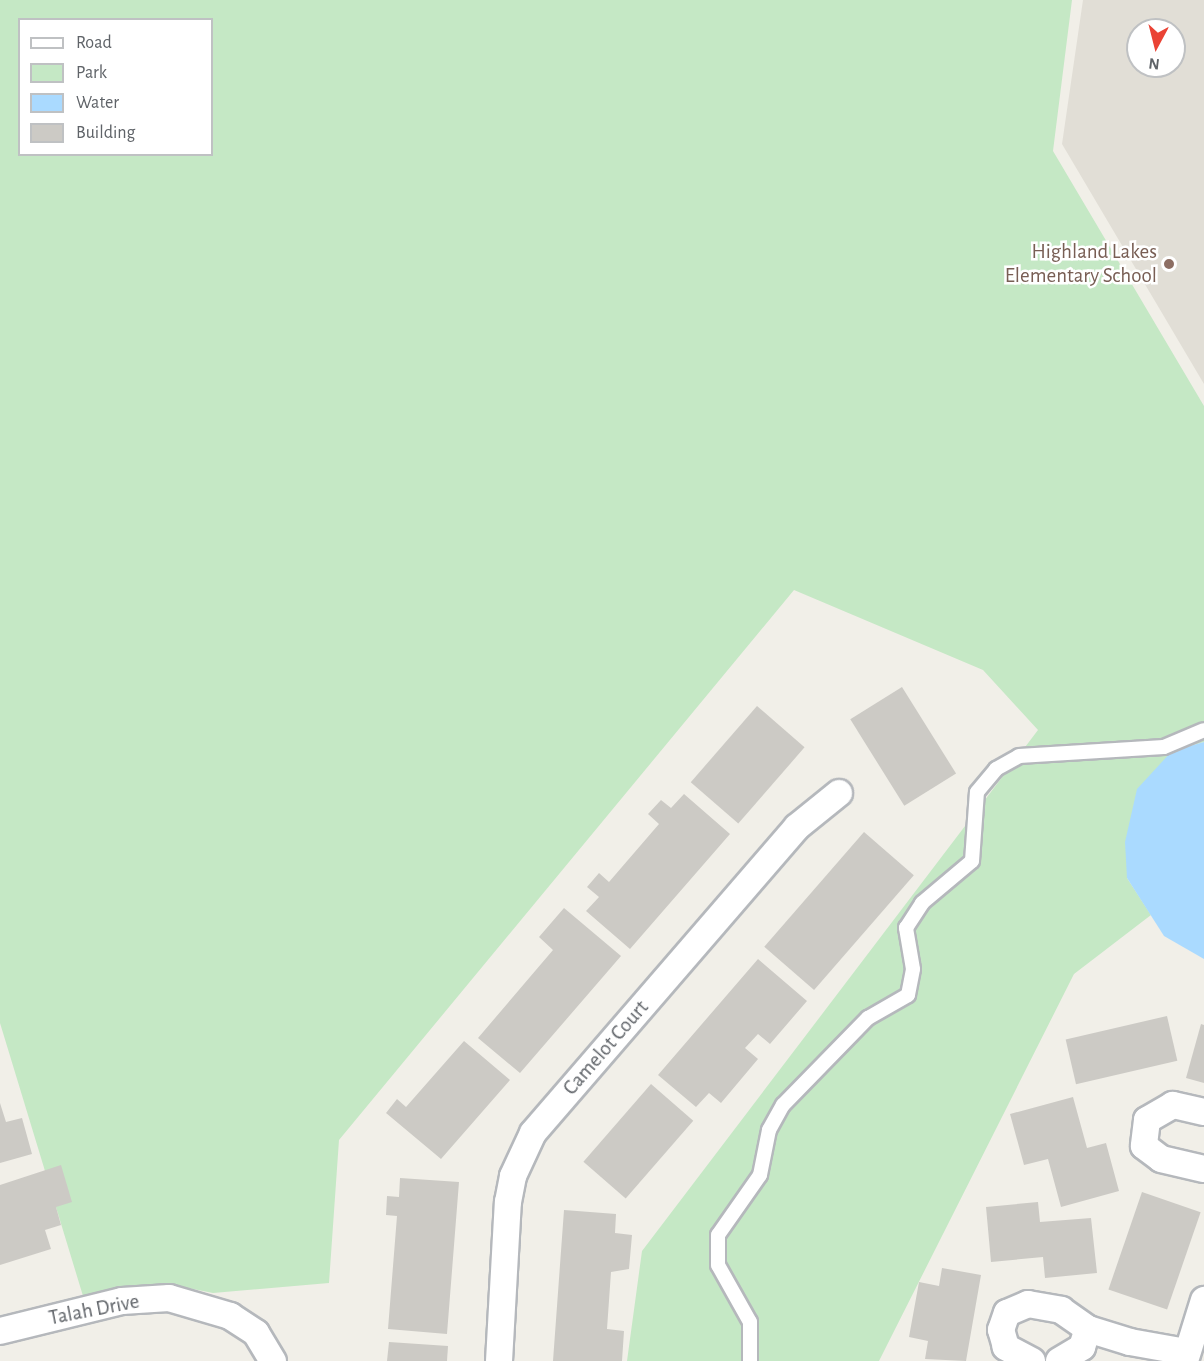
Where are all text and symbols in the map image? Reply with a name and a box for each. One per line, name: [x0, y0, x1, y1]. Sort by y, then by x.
legend: [18, 18, 213, 156]
north arrow: [1126, 18, 1186, 78]
text: Road: [76, 34, 112, 52]
text: N: [1148, 55, 1161, 72]
text: Park: [76, 64, 107, 82]
text: Water: [76, 94, 119, 112]
text: Building: [76, 124, 135, 142]
place label: Highland Lakes Elementary School: [1005, 239, 1157, 289]
marker: Highland Lakes Elementary School: [1162, 257, 1176, 271]
street label: Camelot Court: [558, 995, 654, 1101]
street label: Talah Drive: [47, 1289, 141, 1331]

